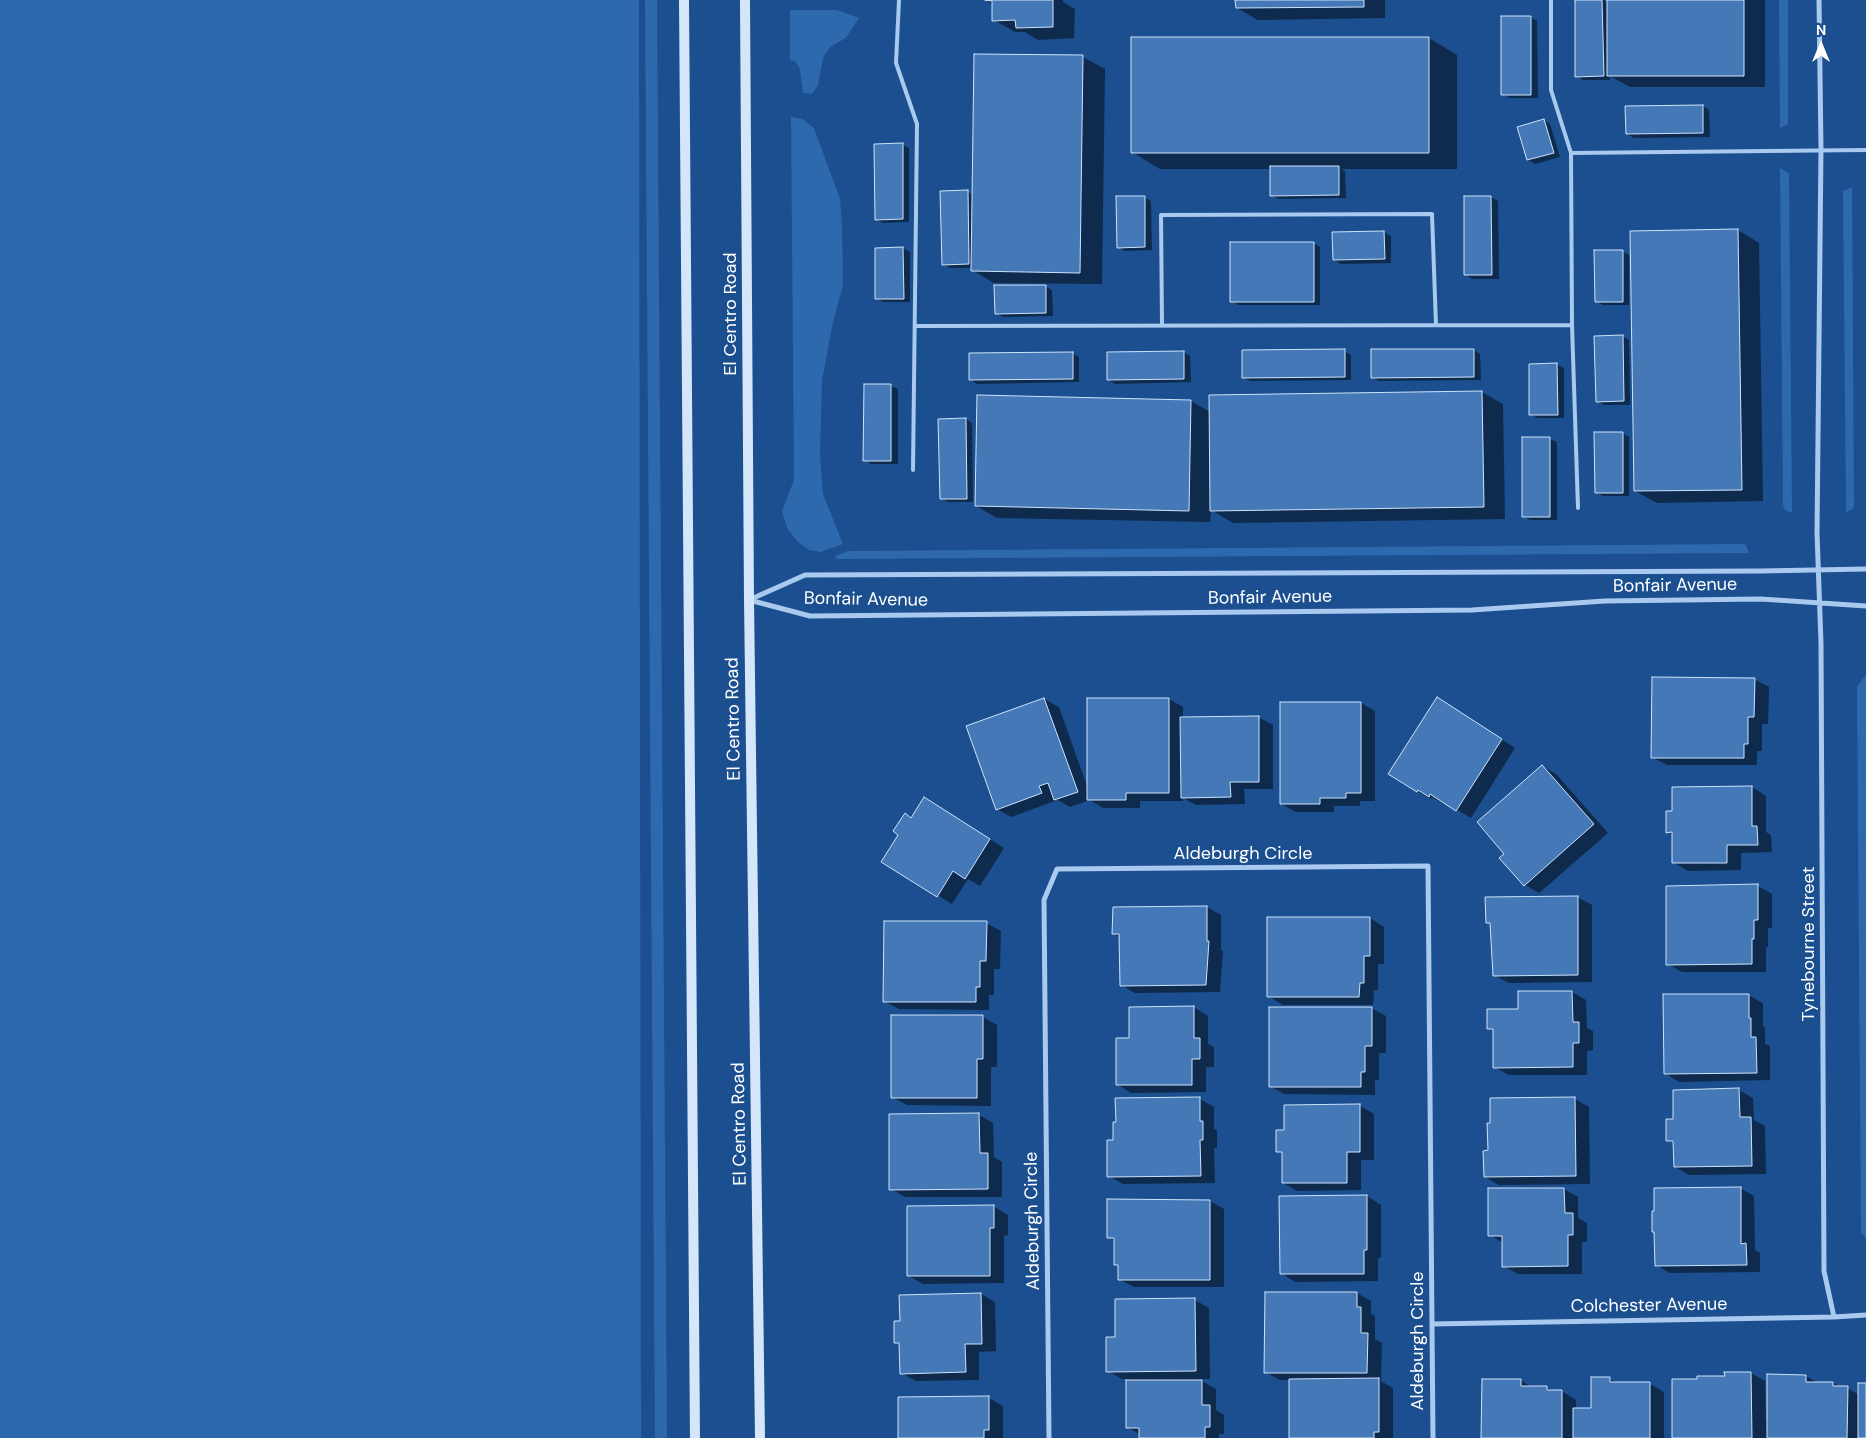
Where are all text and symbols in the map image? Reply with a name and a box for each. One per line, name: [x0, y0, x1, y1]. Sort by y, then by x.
north arrow: [1796, 20, 1846, 70]
text: N: [1816, 21, 1826, 39]
street label: El Centro Road: [720, 252, 742, 376]
street label: Bonfair Avenue: [1613, 574, 1737, 598]
street label: Bonfair Avenue: [1208, 586, 1332, 610]
street label: Bonfair Avenue: [804, 588, 928, 612]
street label: El Centro Road: [722, 657, 746, 781]
street label: Aldeburgh Circle: [1174, 843, 1312, 865]
street label: Tynebourne Street: [1798, 866, 1820, 1022]
street label: El Centro Road: [728, 1062, 752, 1186]
street label: Aldeburgh Circle: [1021, 1151, 1045, 1291]
street label: Aldeburgh Circle: [1407, 1272, 1429, 1410]
street label: Colchester Avenue: [1570, 1294, 1728, 1318]

